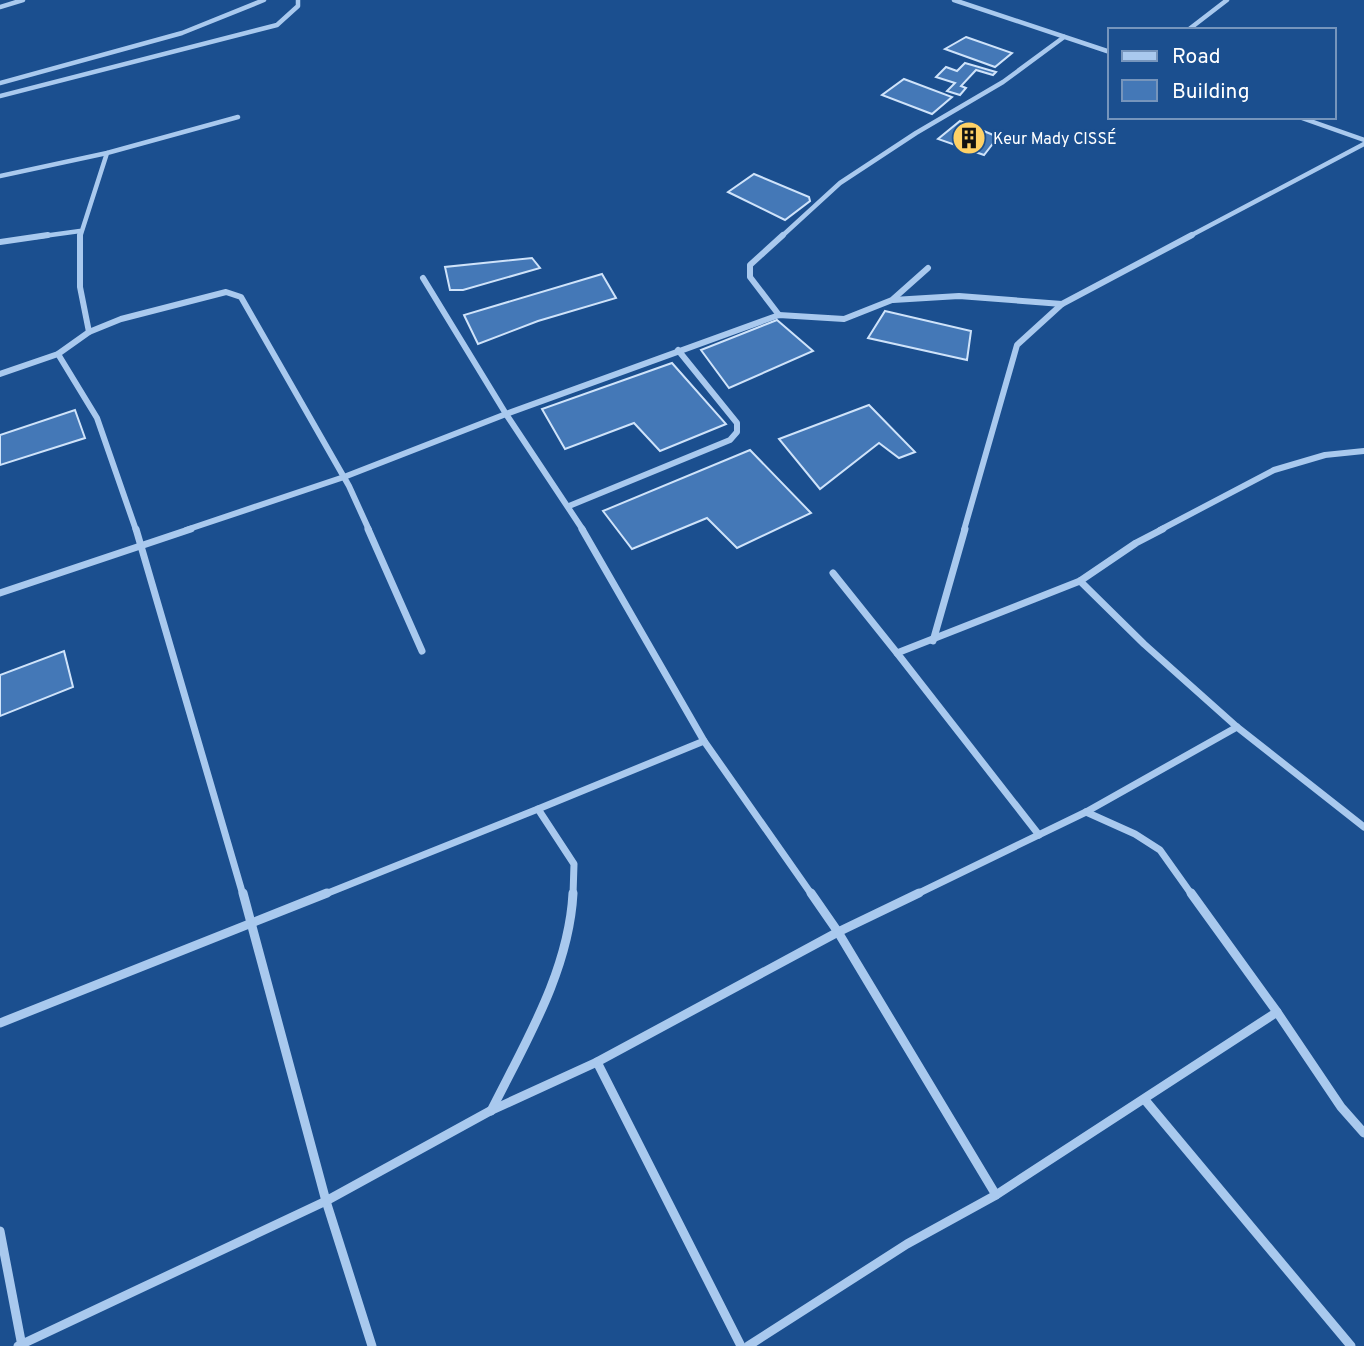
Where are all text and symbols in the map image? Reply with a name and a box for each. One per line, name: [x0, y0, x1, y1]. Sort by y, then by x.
legend: [1108, 28, 1336, 119]
text: Road: [1172, 44, 1221, 71]
text: Building: [1172, 79, 1250, 106]
building icon: Keur Mady CISSÉ: [950, 119, 988, 157]
place label: Keur Mady CISSÉ: [993, 128, 1117, 150]

